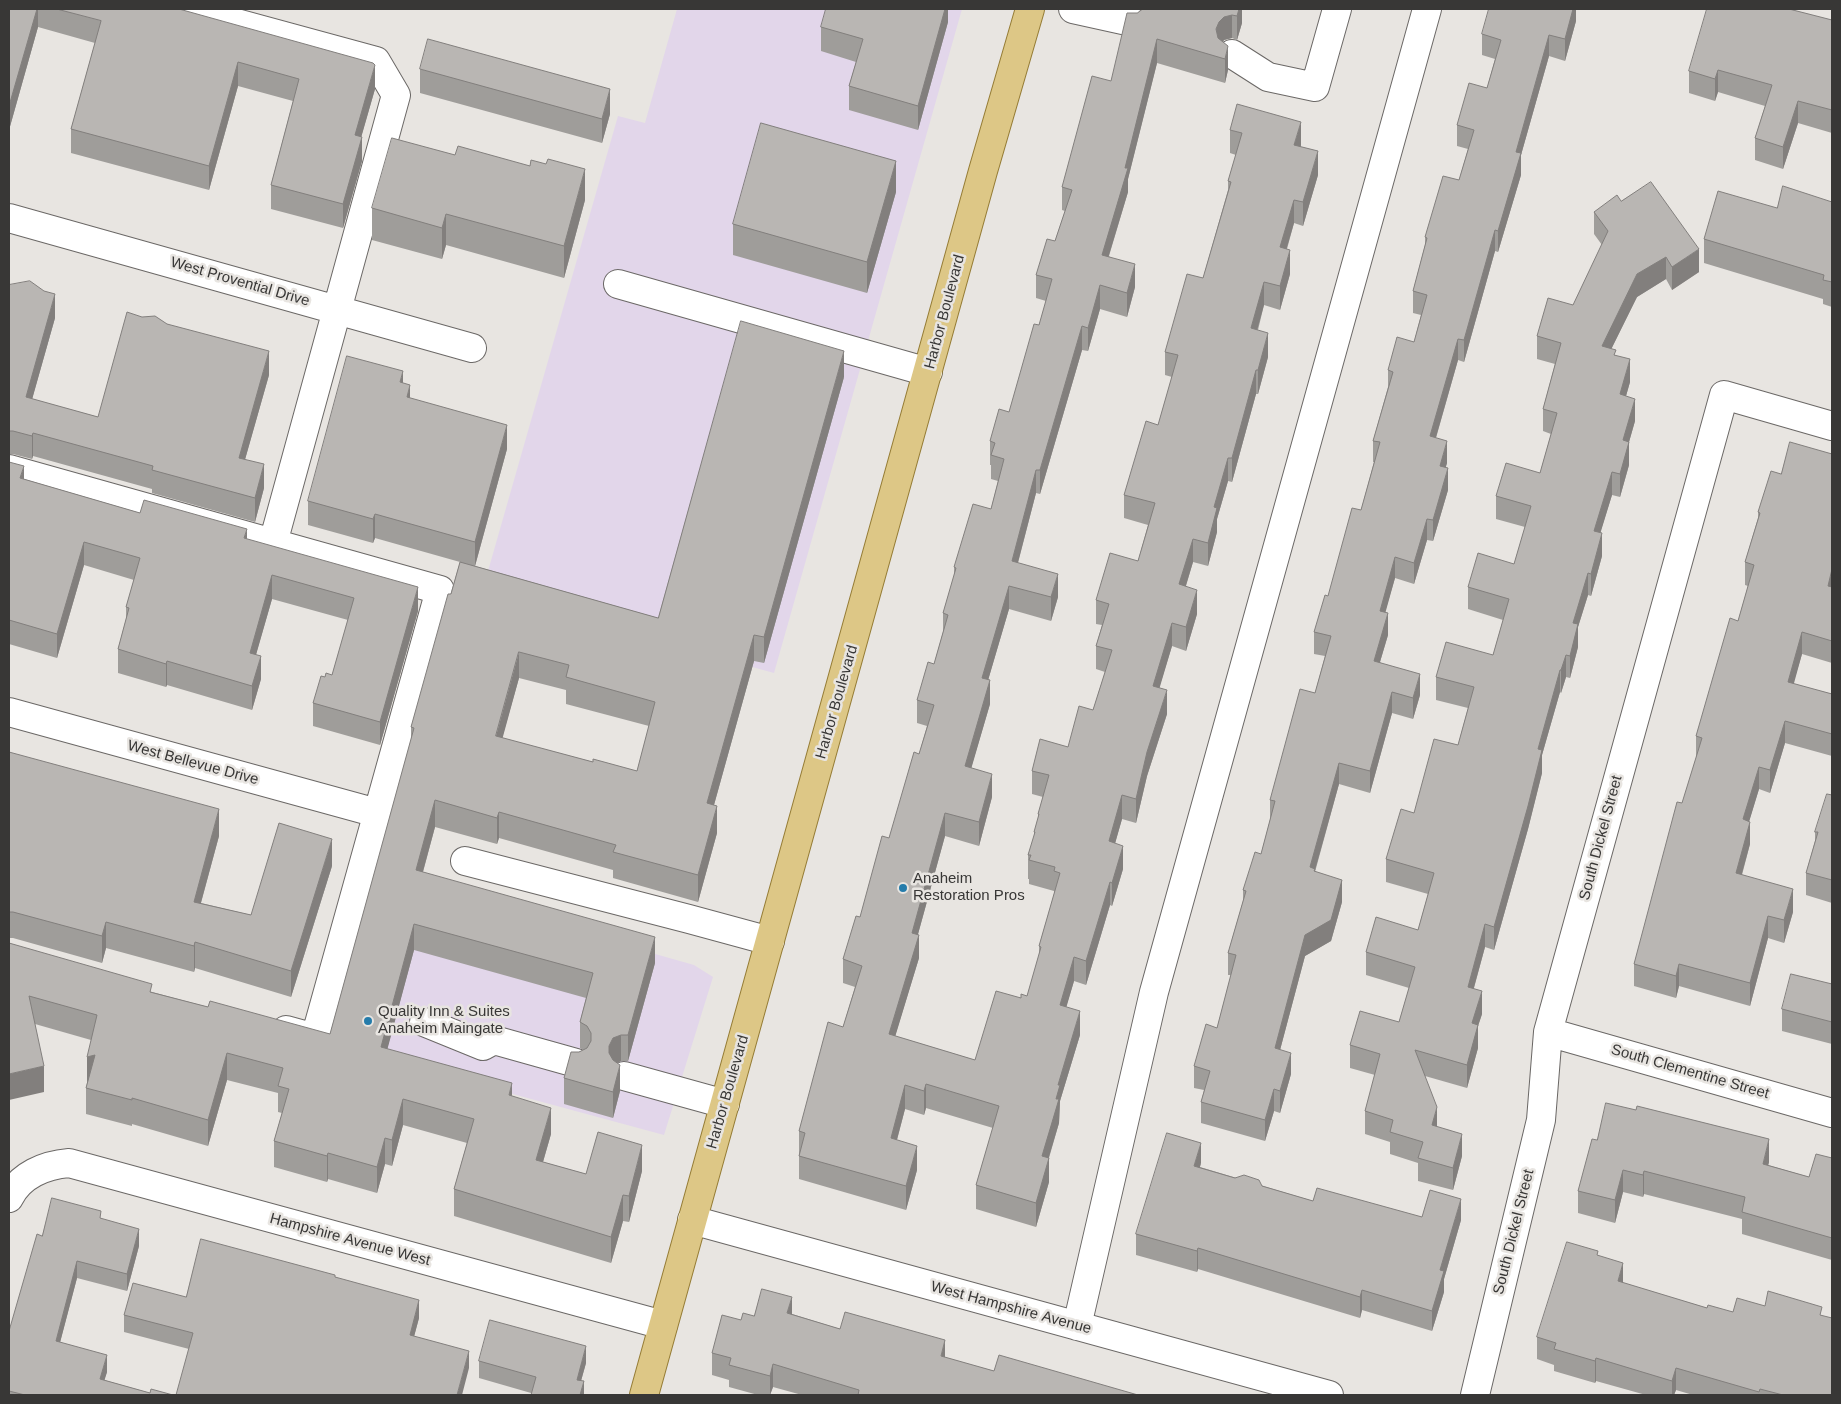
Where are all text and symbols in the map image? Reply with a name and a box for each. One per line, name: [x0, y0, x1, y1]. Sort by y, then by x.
street label: Harbor Boulevard: [921, 253, 969, 371]
street label: West Provential Drive: [168, 254, 312, 310]
street label: Harbor Boulevard: [812, 643, 862, 761]
street label: West Bellevue Drive: [126, 737, 260, 789]
street label: South Dickel Street: [1576, 774, 1626, 902]
place label: Anaheim Restoration Pros: [913, 870, 1025, 905]
marker: Anaheim Restoration Pros: [897, 882, 909, 894]
place label: Quality Inn & Suites Anaheim Maingate: [378, 1003, 510, 1038]
marker: Quality Inn & Suites Anaheim Maingate: [362, 1015, 374, 1027]
street label: Harbor Boulevard: [703, 1033, 753, 1151]
street label: South Clementine Street: [1609, 1041, 1771, 1103]
street label: South Dickel Street: [1490, 1168, 1538, 1296]
street label: Hampshire Avenue West: [268, 1210, 432, 1270]
street label: West Hampshire Avenue: [929, 1278, 1093, 1338]

